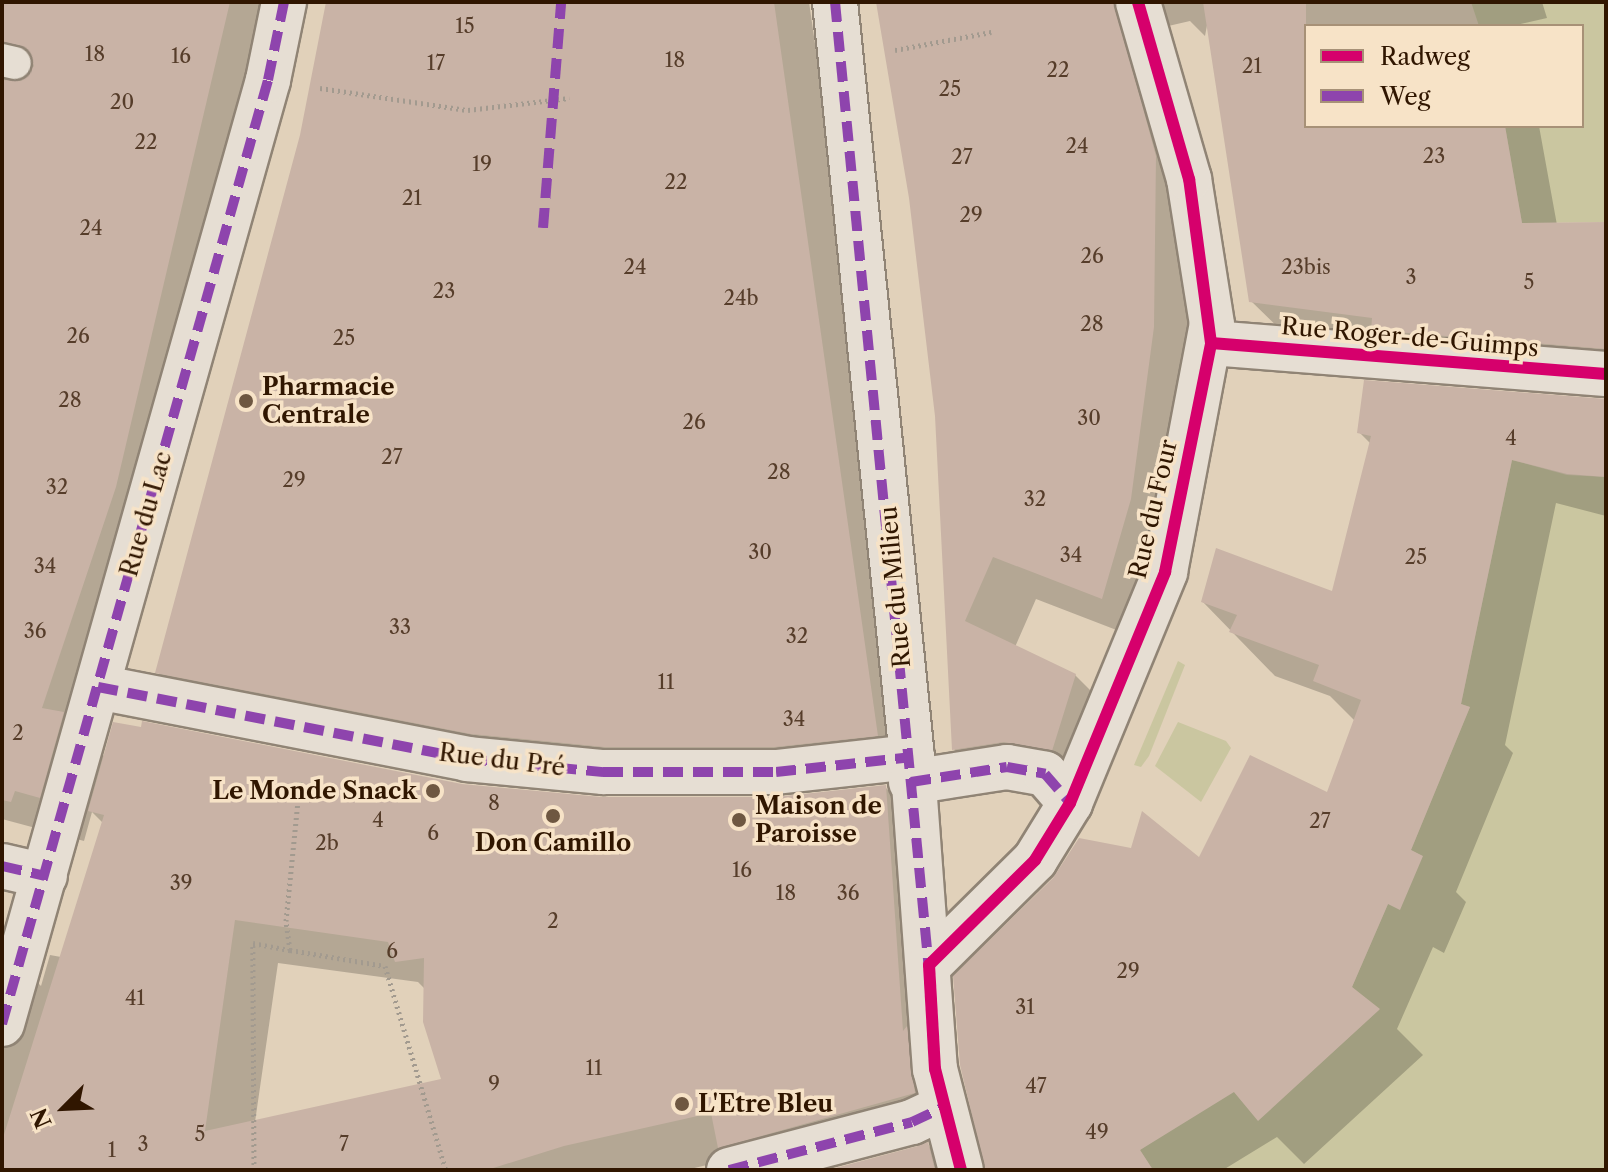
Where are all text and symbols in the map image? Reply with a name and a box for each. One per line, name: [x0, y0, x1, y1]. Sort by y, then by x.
house number: 15: [455, 14, 475, 38]
legend: [1304, 24, 1584, 128]
house number: 18: [85, 42, 105, 66]
text: Radweg: [1380, 42, 1470, 71]
house number: 16: [171, 44, 191, 68]
house number: 18: [665, 48, 685, 72]
house number: 17: [427, 51, 445, 75]
house number: 21: [1242, 54, 1262, 78]
house number: 22: [1047, 58, 1069, 82]
house number: 25: [939, 77, 961, 101]
text: Weg: [1380, 82, 1430, 111]
house number: 20: [110, 90, 134, 114]
house number: 22: [135, 130, 157, 154]
house number: 24: [1065, 134, 1089, 158]
house number: 23: [1423, 144, 1445, 168]
house number: 27: [951, 145, 973, 169]
house number: 19: [472, 152, 492, 176]
house number: 22: [665, 170, 687, 194]
house number: 21: [402, 186, 422, 210]
house number: 29: [959, 203, 983, 227]
house number: 24: [79, 216, 103, 240]
house number: 26: [1080, 244, 1104, 268]
house number: 24: [623, 255, 647, 279]
house number: 23bis: [1281, 255, 1331, 279]
house number: 3: [1405, 265, 1417, 289]
house number: 5: [1524, 270, 1534, 294]
house number: 23: [433, 279, 455, 303]
house number: 24b: [723, 286, 759, 310]
street label: Rue Roger-de-Guimps: [1280, 311, 1540, 363]
house number: 28: [1080, 312, 1104, 336]
house number: 26: [66, 324, 90, 348]
house number: 25: [333, 326, 355, 350]
place label: Pharmacie Centrale: [262, 373, 395, 429]
house number: 28: [58, 388, 82, 412]
marker: Pharmacie Centrale: [237, 392, 255, 410]
house number: 30: [1077, 406, 1101, 430]
house number: 26: [682, 410, 706, 434]
house number: 4: [1505, 426, 1517, 450]
street label: Rue du Four: [1123, 437, 1183, 581]
house number: 27: [381, 445, 403, 469]
street label: Rue du Lac: [114, 448, 178, 580]
house number: 28: [767, 460, 791, 484]
house number: 29: [282, 468, 306, 492]
house number: 32: [46, 475, 68, 499]
house number: 32: [1024, 487, 1046, 511]
street label: Rue du Milieu: [874, 505, 916, 669]
house number: 30: [748, 540, 772, 564]
house number: 34: [1060, 543, 1082, 567]
house number: 25: [1405, 545, 1427, 569]
house number: 34: [34, 554, 56, 578]
house number: 33: [389, 615, 411, 639]
house number: 36: [24, 619, 46, 643]
house number: 32: [786, 624, 808, 648]
house number: 11: [658, 670, 674, 694]
house number: 34: [783, 707, 805, 731]
house number: 2: [12, 721, 24, 745]
street label: Rue du Pré: [437, 738, 567, 782]
place label: Le Monde Snack: [212, 777, 417, 805]
marker: Le Monde Snack: [424, 782, 442, 800]
house number: 8: [488, 791, 500, 815]
place label: Maison de Paroisse: [755, 792, 882, 848]
marker: Don Camillo: [544, 807, 562, 825]
house number: 4: [372, 808, 384, 832]
house number: 27: [1309, 809, 1331, 833]
marker: Maison de Paroisse: [730, 811, 748, 829]
house number: 6: [427, 821, 439, 845]
place label: Don Camillo: [475, 829, 631, 857]
house number: 2b: [315, 831, 339, 855]
house number: 16: [732, 858, 752, 882]
house number: 39: [170, 871, 192, 895]
house number: 18: [776, 881, 796, 905]
house number: 36: [837, 881, 859, 905]
house number: 2: [547, 909, 559, 933]
house number: 6: [386, 939, 398, 963]
house number: 29: [1116, 959, 1140, 983]
house number: 41: [125, 986, 145, 1010]
house number: 31: [1015, 995, 1035, 1019]
house number: 11: [586, 1056, 602, 1080]
north arrow: [24, 1068, 104, 1148]
house number: 9: [488, 1072, 500, 1096]
house number: 47: [1025, 1074, 1047, 1098]
place label: L'Etre Bleu: [698, 1090, 833, 1118]
marker: L'Etre Bleu: [673, 1095, 691, 1113]
text: N: [25, 1104, 58, 1132]
house number: 49: [1085, 1120, 1109, 1144]
house number: 5: [195, 1122, 205, 1146]
house number: 3: [137, 1132, 149, 1156]
house number: 7: [339, 1132, 349, 1156]
house number: 1: [108, 1138, 116, 1162]

